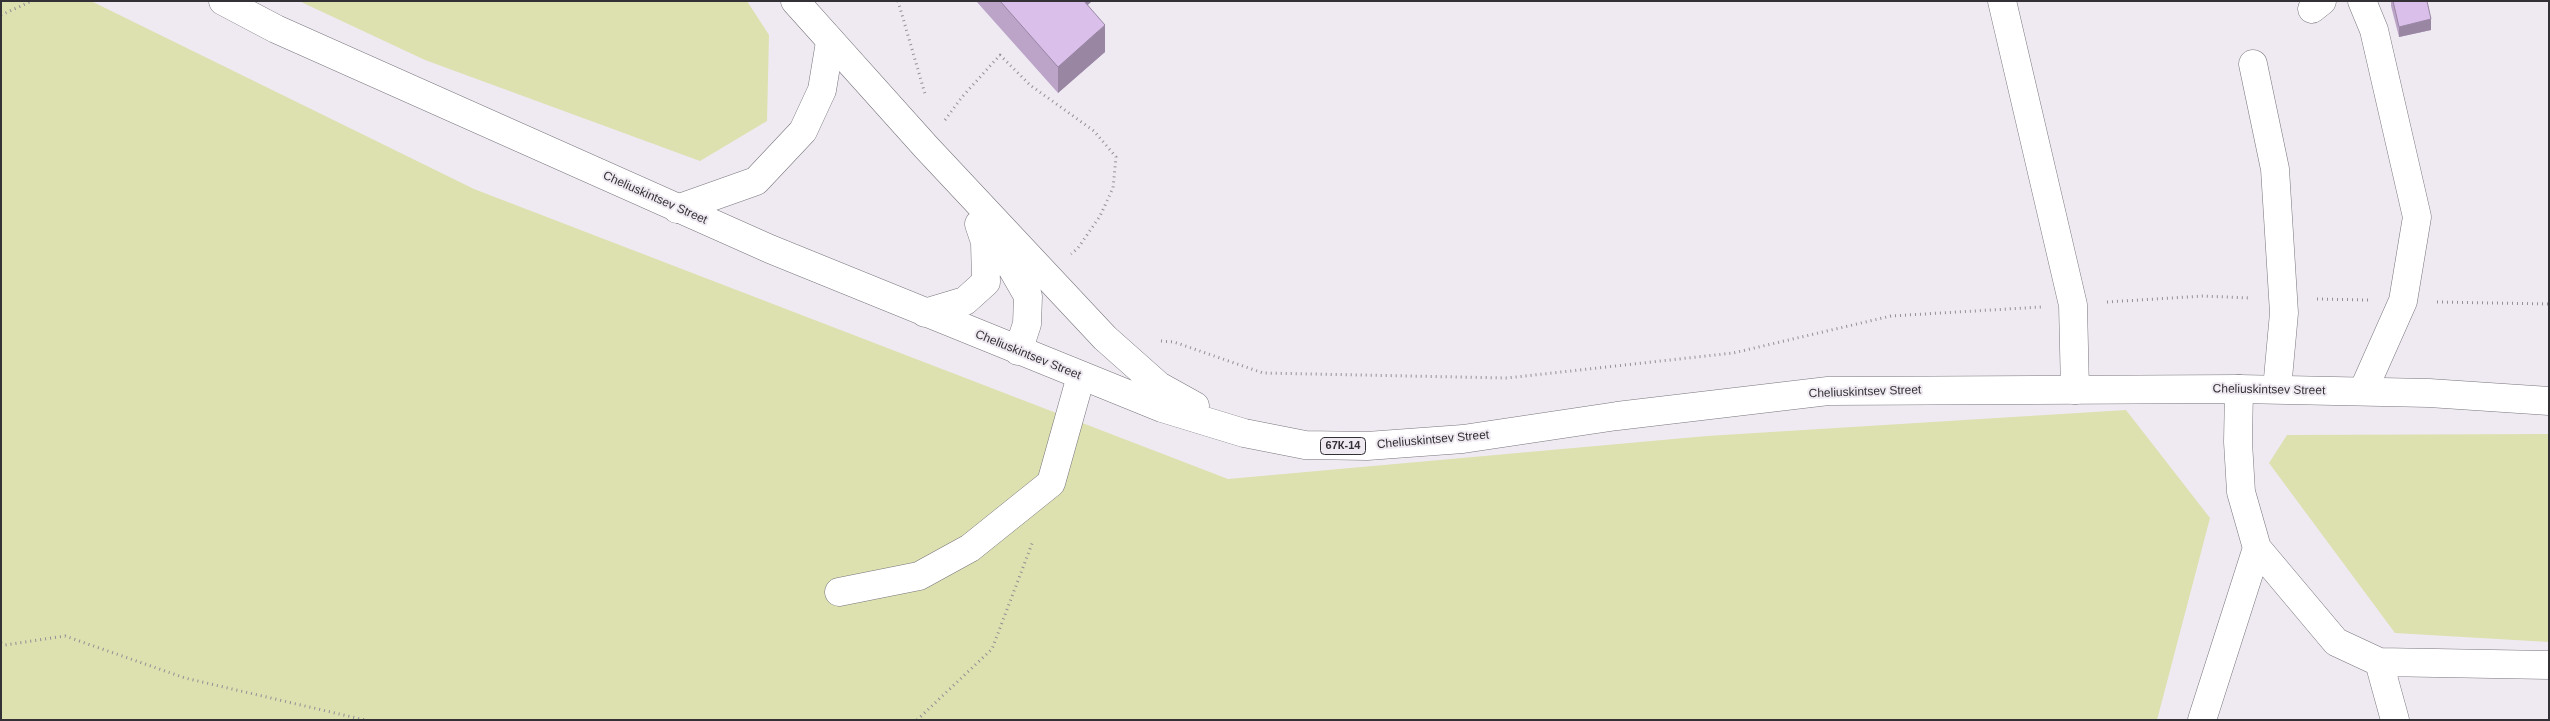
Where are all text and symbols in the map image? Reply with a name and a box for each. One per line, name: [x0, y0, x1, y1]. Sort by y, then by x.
street label: Cheliuskintsev Street: [601, 168, 709, 228]
street label: Cheliuskintsev Street: [973, 327, 1083, 383]
street label: Cheliuskintsev Street: [2213, 382, 2325, 398]
street label: Cheliuskintsev Street: [1808, 383, 1922, 401]
street label: Cheliuskintsev Street: [1376, 428, 1490, 452]
road number: 67К-14: [1320, 438, 1366, 454]

